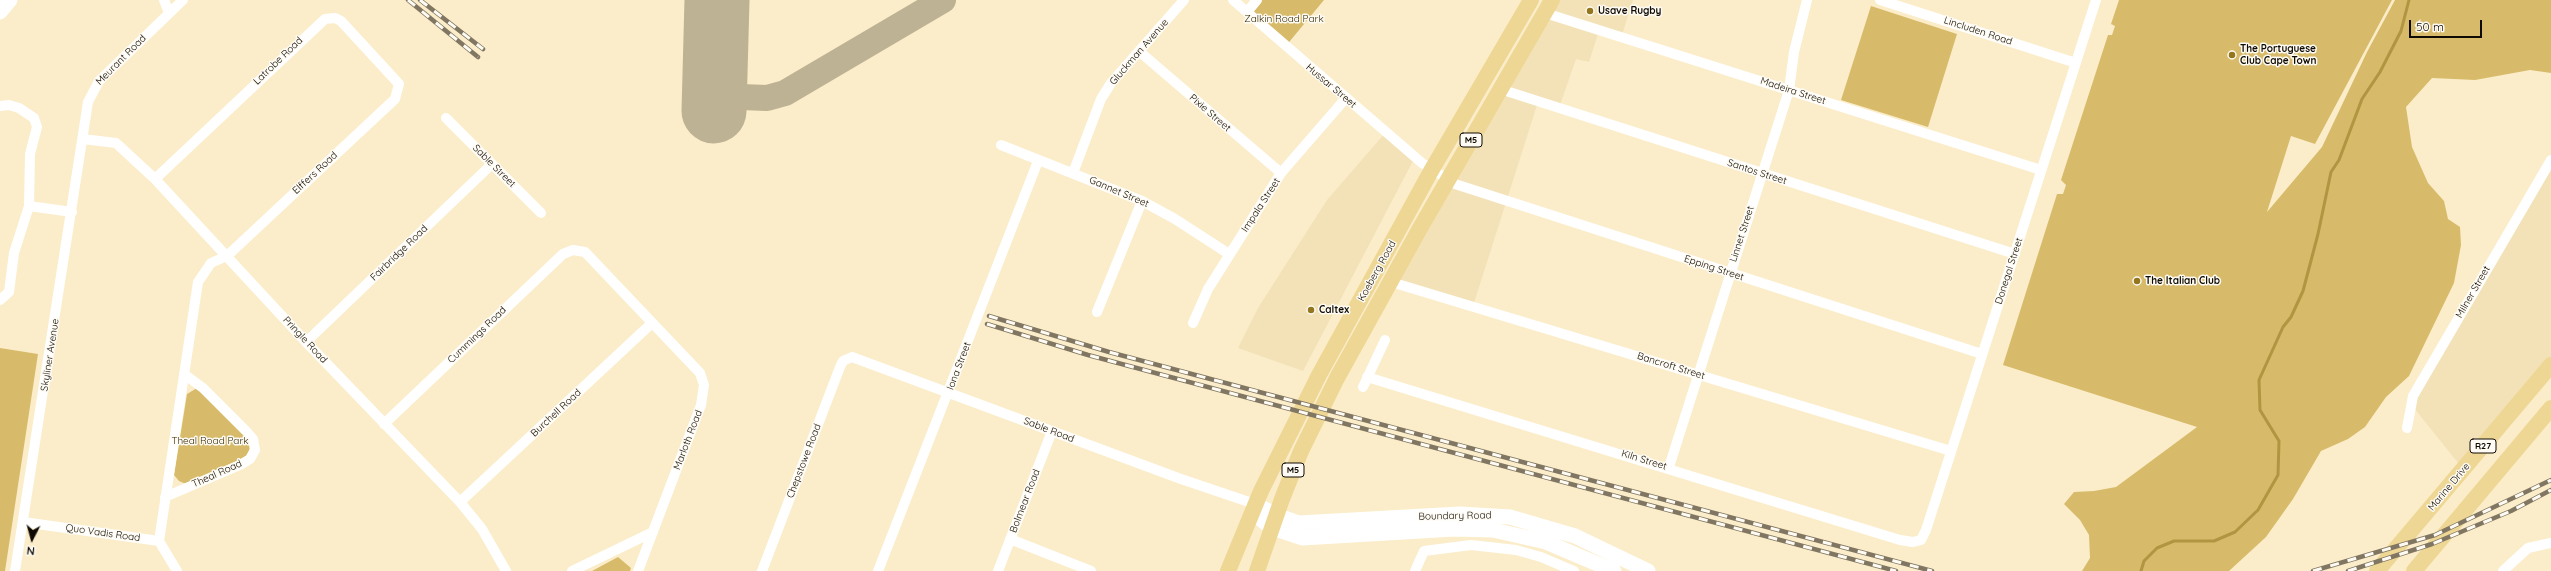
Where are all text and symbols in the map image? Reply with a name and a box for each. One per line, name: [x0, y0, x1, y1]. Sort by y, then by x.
place label: Usave Rugby: [1598, 5, 1661, 17]
marker: Usave Rugby: [1585, 6, 1595, 16]
scale bar: [2411, 12, 2484, 38]
park label: Zalkin Road Park: [1244, 13, 1324, 25]
street label: Lincluden Road: [1942, 14, 2014, 48]
street label: Gluckman Avenue: [1107, 17, 1171, 87]
text: 50 m: [2416, 19, 2444, 34]
street label: Meurant Road: [93, 32, 149, 88]
street label: Latrobe Road: [251, 35, 305, 87]
place label: The Portuguese Club Cape Town: [2240, 43, 2316, 66]
marker: The Portuguese Club Cape Town: [2227, 50, 2237, 60]
street label: Hussar Street: [1303, 61, 1359, 111]
street label: Madeira Street: [1759, 75, 1827, 107]
street label: Pixie Street: [1187, 92, 1233, 134]
road number: M5: [1460, 133, 1482, 147]
street label: Sable Street: [470, 142, 518, 190]
street label: Elffers Road: [290, 149, 340, 197]
street label: Santos Street: [1726, 157, 1788, 187]
street label: Gannet Street: [1087, 174, 1151, 210]
street label: Impala Street: [1239, 176, 1283, 234]
street label: Linnet Street: [1727, 205, 1757, 263]
street label: Fairbridge Road: [368, 223, 430, 283]
street label: Donegal Street: [1993, 236, 2025, 306]
street label: Koeberg Road: [1355, 239, 1399, 303]
street label: Epping Street: [1683, 253, 1745, 283]
street label: Milner Street: [2453, 264, 2493, 320]
place label: The Italian Club: [2145, 275, 2220, 287]
marker: The Italian Club: [2132, 276, 2142, 286]
street label: Cummings Road: [445, 304, 509, 366]
place label: Caltex: [1319, 304, 1349, 316]
marker: Caltex: [1306, 305, 1316, 315]
street label: Pringle Road: [280, 314, 330, 366]
street label: Skyliner Avenue: [38, 318, 62, 392]
street label: Iona Street: [944, 340, 974, 392]
street label: Bancroft Street: [1636, 350, 1706, 382]
street label: Burchell Road: [528, 387, 584, 439]
street label: Marloth Road: [671, 408, 705, 472]
street label: Sable Road: [1022, 415, 1076, 445]
street label: Chepstowe Road: [784, 422, 824, 500]
park label: Theal Road Park: [171, 435, 249, 447]
road number: R27: [2470, 439, 2496, 453]
street label: Kiln Street: [1620, 447, 1668, 473]
street label: Theal Road: [190, 458, 244, 490]
street label: Marine Drive: [2426, 461, 2472, 513]
road number: M5: [1282, 463, 1304, 477]
street label: Bolmear Road: [1007, 468, 1043, 534]
street label: Boundary Road: [1418, 509, 1492, 523]
north arrow: [12, 519, 52, 559]
street label: Quo Vadis Road: [65, 522, 141, 544]
text: N: [26, 544, 36, 558]

